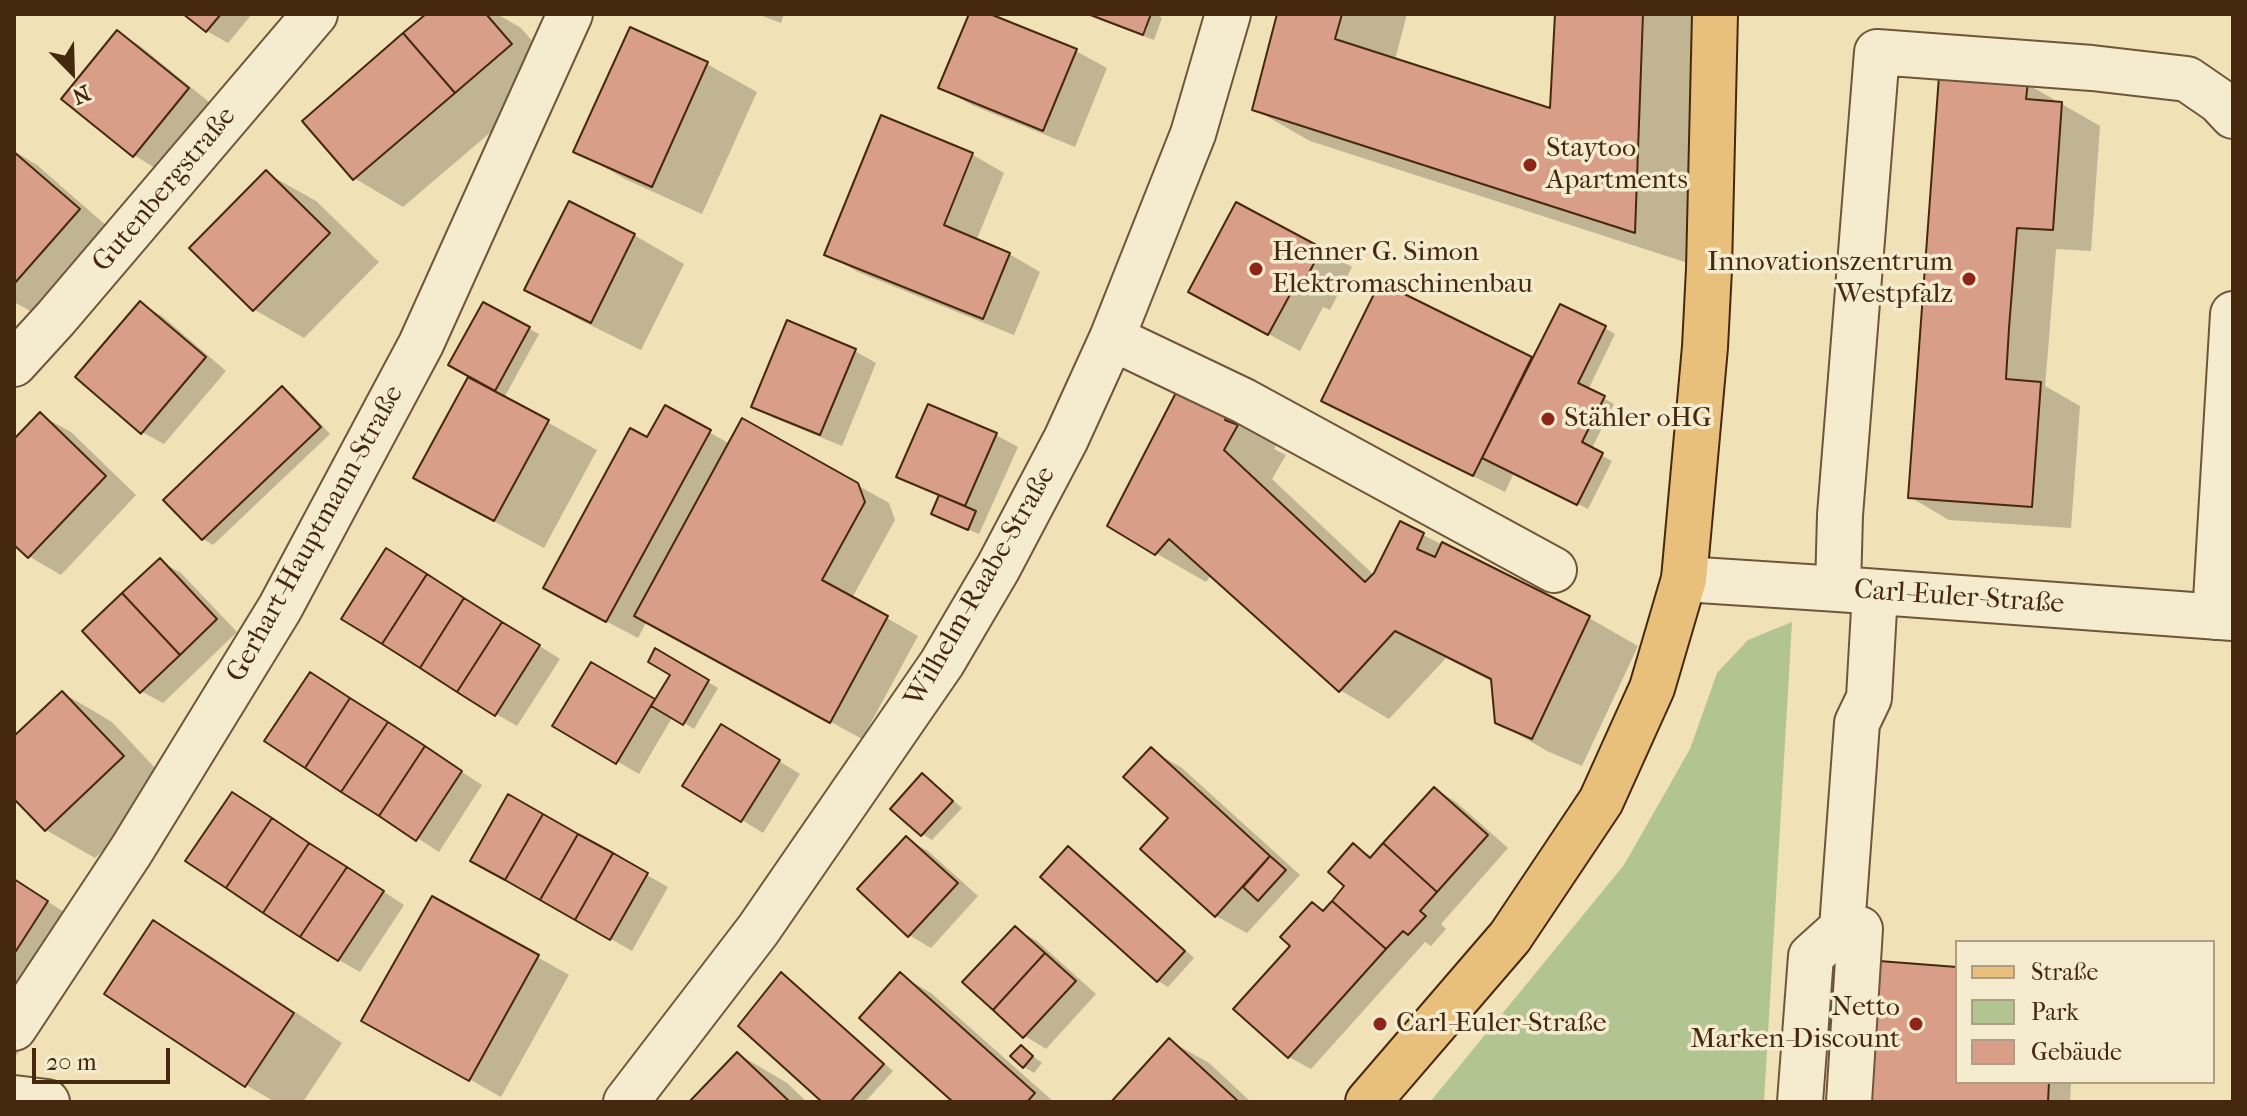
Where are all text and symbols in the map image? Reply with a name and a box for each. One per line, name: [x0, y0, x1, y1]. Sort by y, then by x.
north arrow: [32, 32, 112, 112]
text: N: [69, 79, 94, 109]
street label: Gutenbergstraße: [86, 101, 244, 279]
place label: Staytoo Apartments: [1546, 132, 1688, 198]
marker: Staytoo Apartments: [1521, 156, 1539, 174]
place label: Henner G. Simon Elektromaschinenbau: [1272, 236, 1533, 302]
place label: Innovationszentrum Westpfalz: [1707, 246, 1953, 312]
marker: Henner G. Simon Elektromaschinenbau: [1247, 260, 1265, 278]
marker: Innovationszentrum Westpfalz: [1960, 270, 1978, 288]
street label: Gerhart-Hauptmann-Straße: [220, 380, 412, 688]
place label: Stähler oHG: [1564, 402, 1712, 436]
marker: Stähler oHG: [1539, 410, 1557, 428]
street label: Wilhelm-Raabe-Straße: [898, 461, 1064, 713]
street label: Carl-Euler-Straße: [1853, 574, 2065, 622]
legend: [1955, 940, 2215, 1084]
text: Straße: [2031, 958, 2098, 986]
place label: Netto Marken-Discount: [1690, 991, 1900, 1057]
text: Park: [2031, 998, 2079, 1026]
place label: Carl-Euler-Straße: [1396, 1007, 1607, 1041]
marker: Carl-Euler-Straße: [1371, 1015, 1389, 1033]
marker: Netto Marken-Discount: [1907, 1015, 1925, 1033]
scale bar: [36, 1032, 174, 1082]
text: Gebäude: [2031, 1038, 2122, 1066]
text: 20 m: [46, 1048, 97, 1076]

